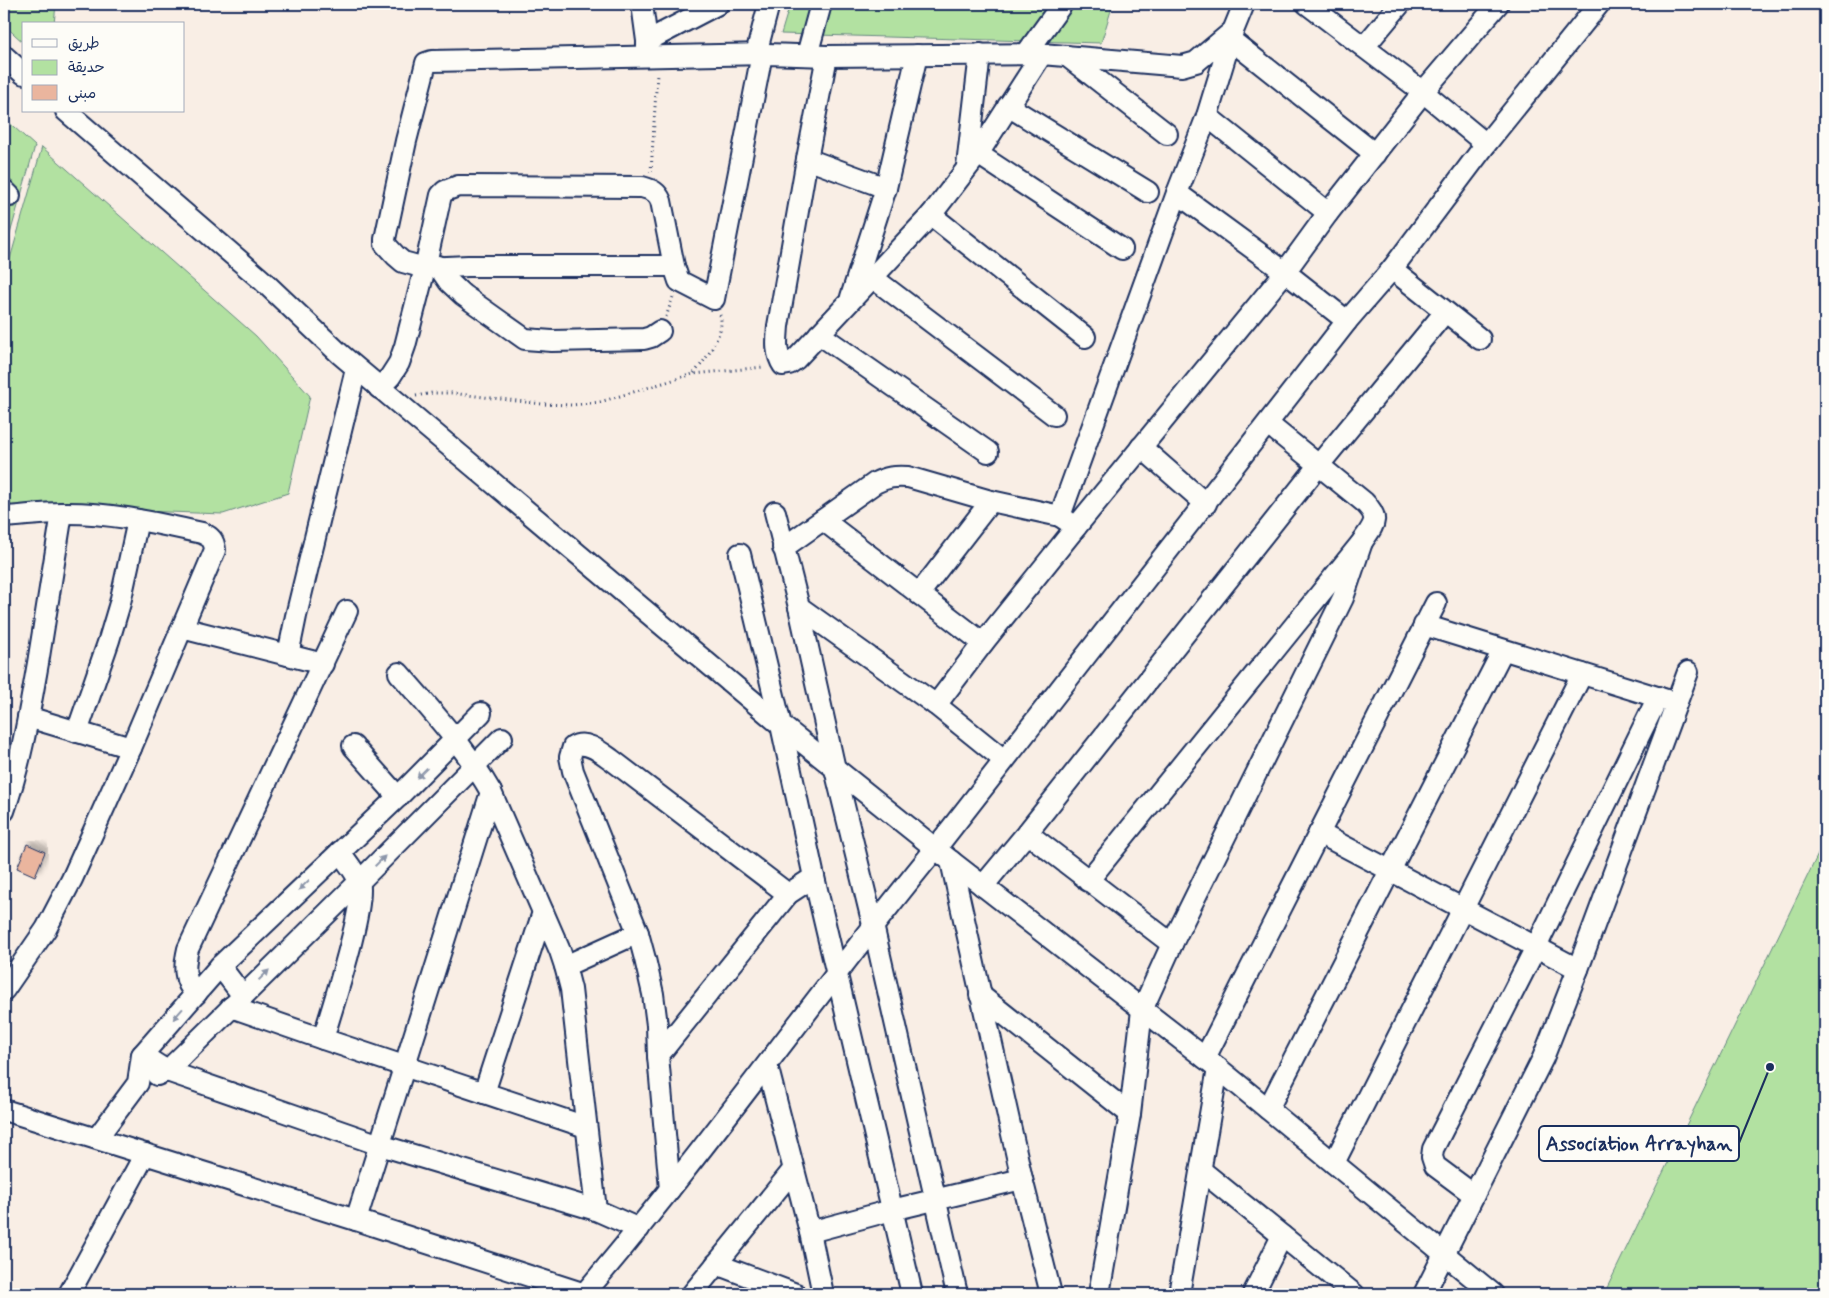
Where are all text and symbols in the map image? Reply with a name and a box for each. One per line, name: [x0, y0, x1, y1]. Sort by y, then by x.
legend: [22, 22, 185, 112]
text: طريق: [68, 34, 100, 54]
text: حديقة: [68, 58, 105, 78]
text: مبنى: [68, 84, 96, 104]
one-way arrow: [416, 767, 428, 779]
one-way arrow: [374, 855, 386, 867]
one-way arrow: [299, 879, 311, 891]
one-way arrow: [258, 969, 270, 981]
one-way arrow: [173, 1007, 184, 1020]
callout: Association Arrayhan: [1539, 1126, 1739, 1161]
text: Association Arrayhan: [1546, 1131, 1733, 1158]

